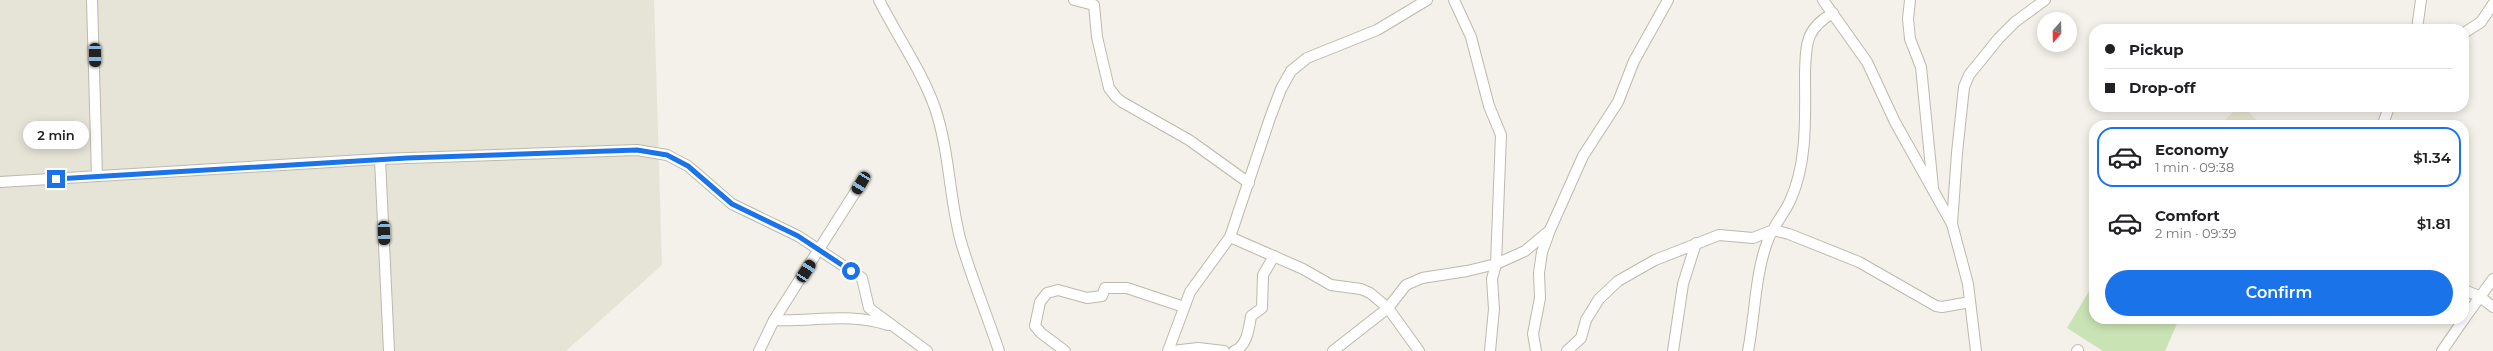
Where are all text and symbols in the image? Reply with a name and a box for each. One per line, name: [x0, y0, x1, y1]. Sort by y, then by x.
north arrow: [2037, 12, 2077, 52]
map controls: [2037, 12, 2077, 52]
text: Pickup: [2129, 40, 2184, 59]
car: [89, 43, 101, 67]
text: Drop-off: [2129, 78, 2196, 97]
callout: 2 min: [23, 121, 89, 149]
text: 2 min: [37, 127, 75, 143]
icon: car: [2107, 139, 2143, 175]
text: Economy: [2155, 140, 2228, 159]
text: $1.34: [2413, 148, 2451, 167]
text: 1 min · 09:38: [2155, 159, 2234, 175]
route end: [47, 170, 65, 188]
car: [850, 170, 872, 196]
icon: car: [2107, 205, 2143, 241]
text: Comfort: [2155, 206, 2220, 225]
text: $1.81: [2417, 214, 2451, 233]
car: [378, 221, 390, 245]
text: 2 min · 09:39: [2155, 225, 2236, 241]
car: [794, 258, 818, 284]
route start: [842, 262, 860, 280]
button: Confirm: [2105, 270, 2453, 316]

